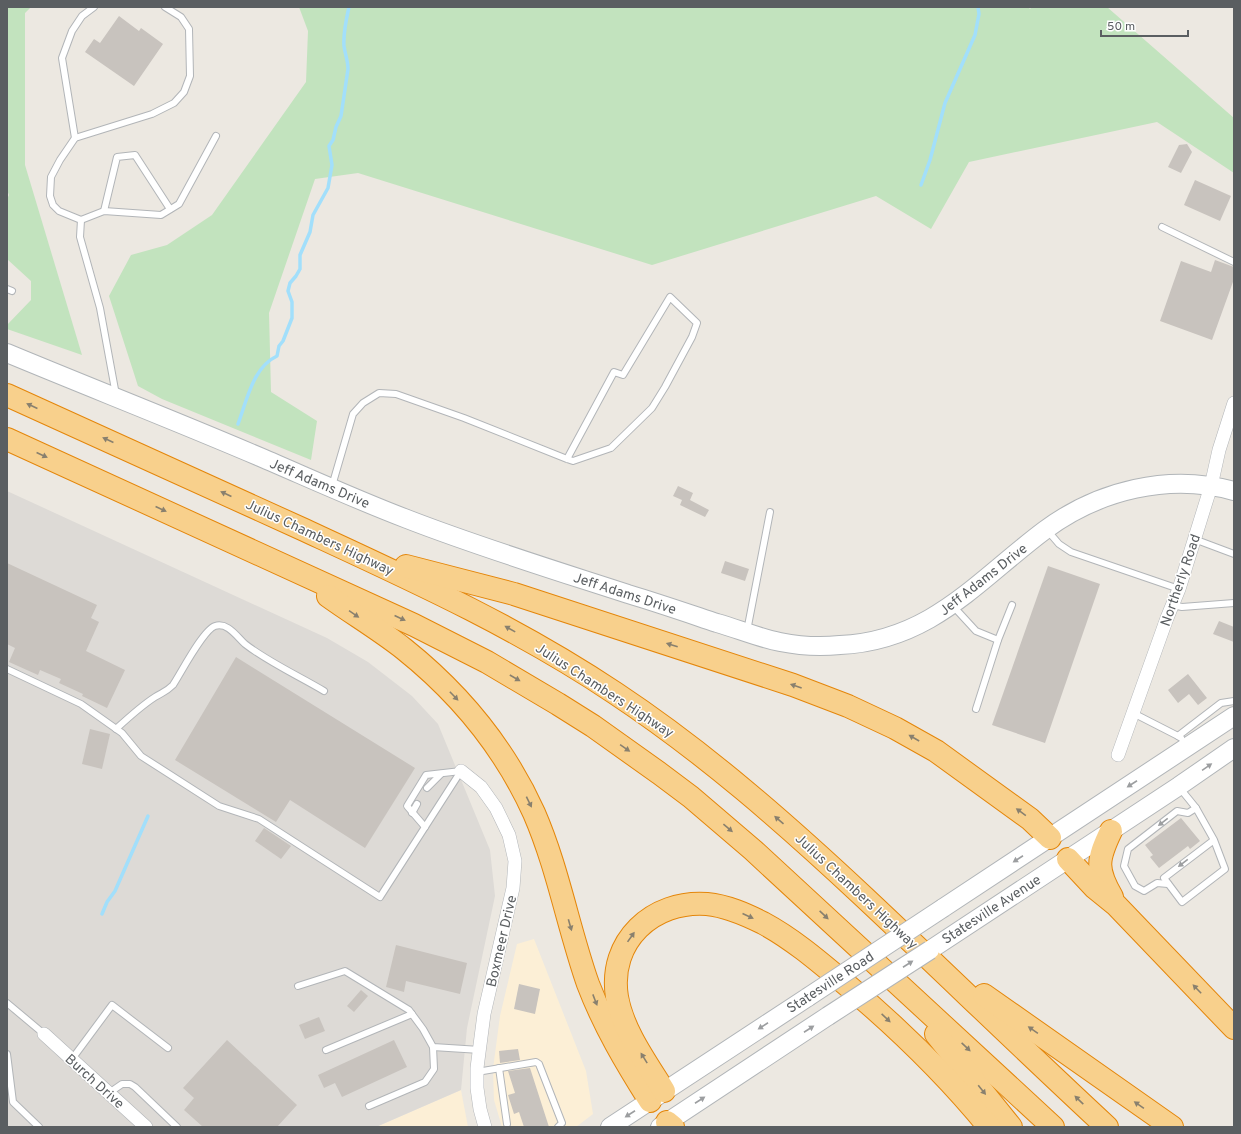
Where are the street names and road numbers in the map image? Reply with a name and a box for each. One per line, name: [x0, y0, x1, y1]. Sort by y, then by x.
street label: Jeff Adams Drive: [267, 456, 372, 513]
street label: Julius Chambers Highway: [243, 497, 396, 580]
street label: Northerly Road: [1158, 532, 1205, 629]
street label: Jeff Adams Drive: [937, 541, 1031, 620]
street label: Jeff Adams Drive: [571, 570, 678, 619]
street label: Julius Chambers Highway: [532, 640, 677, 742]
street label: Julius Chambers Highway: [791, 831, 921, 953]
street label: Statesville Avenue: [939, 872, 1044, 949]
street label: Boxmeer Drive: [484, 894, 521, 989]
street label: Statesville Road: [784, 949, 878, 1018]
street label: Burch Drive: [61, 1051, 127, 1113]

